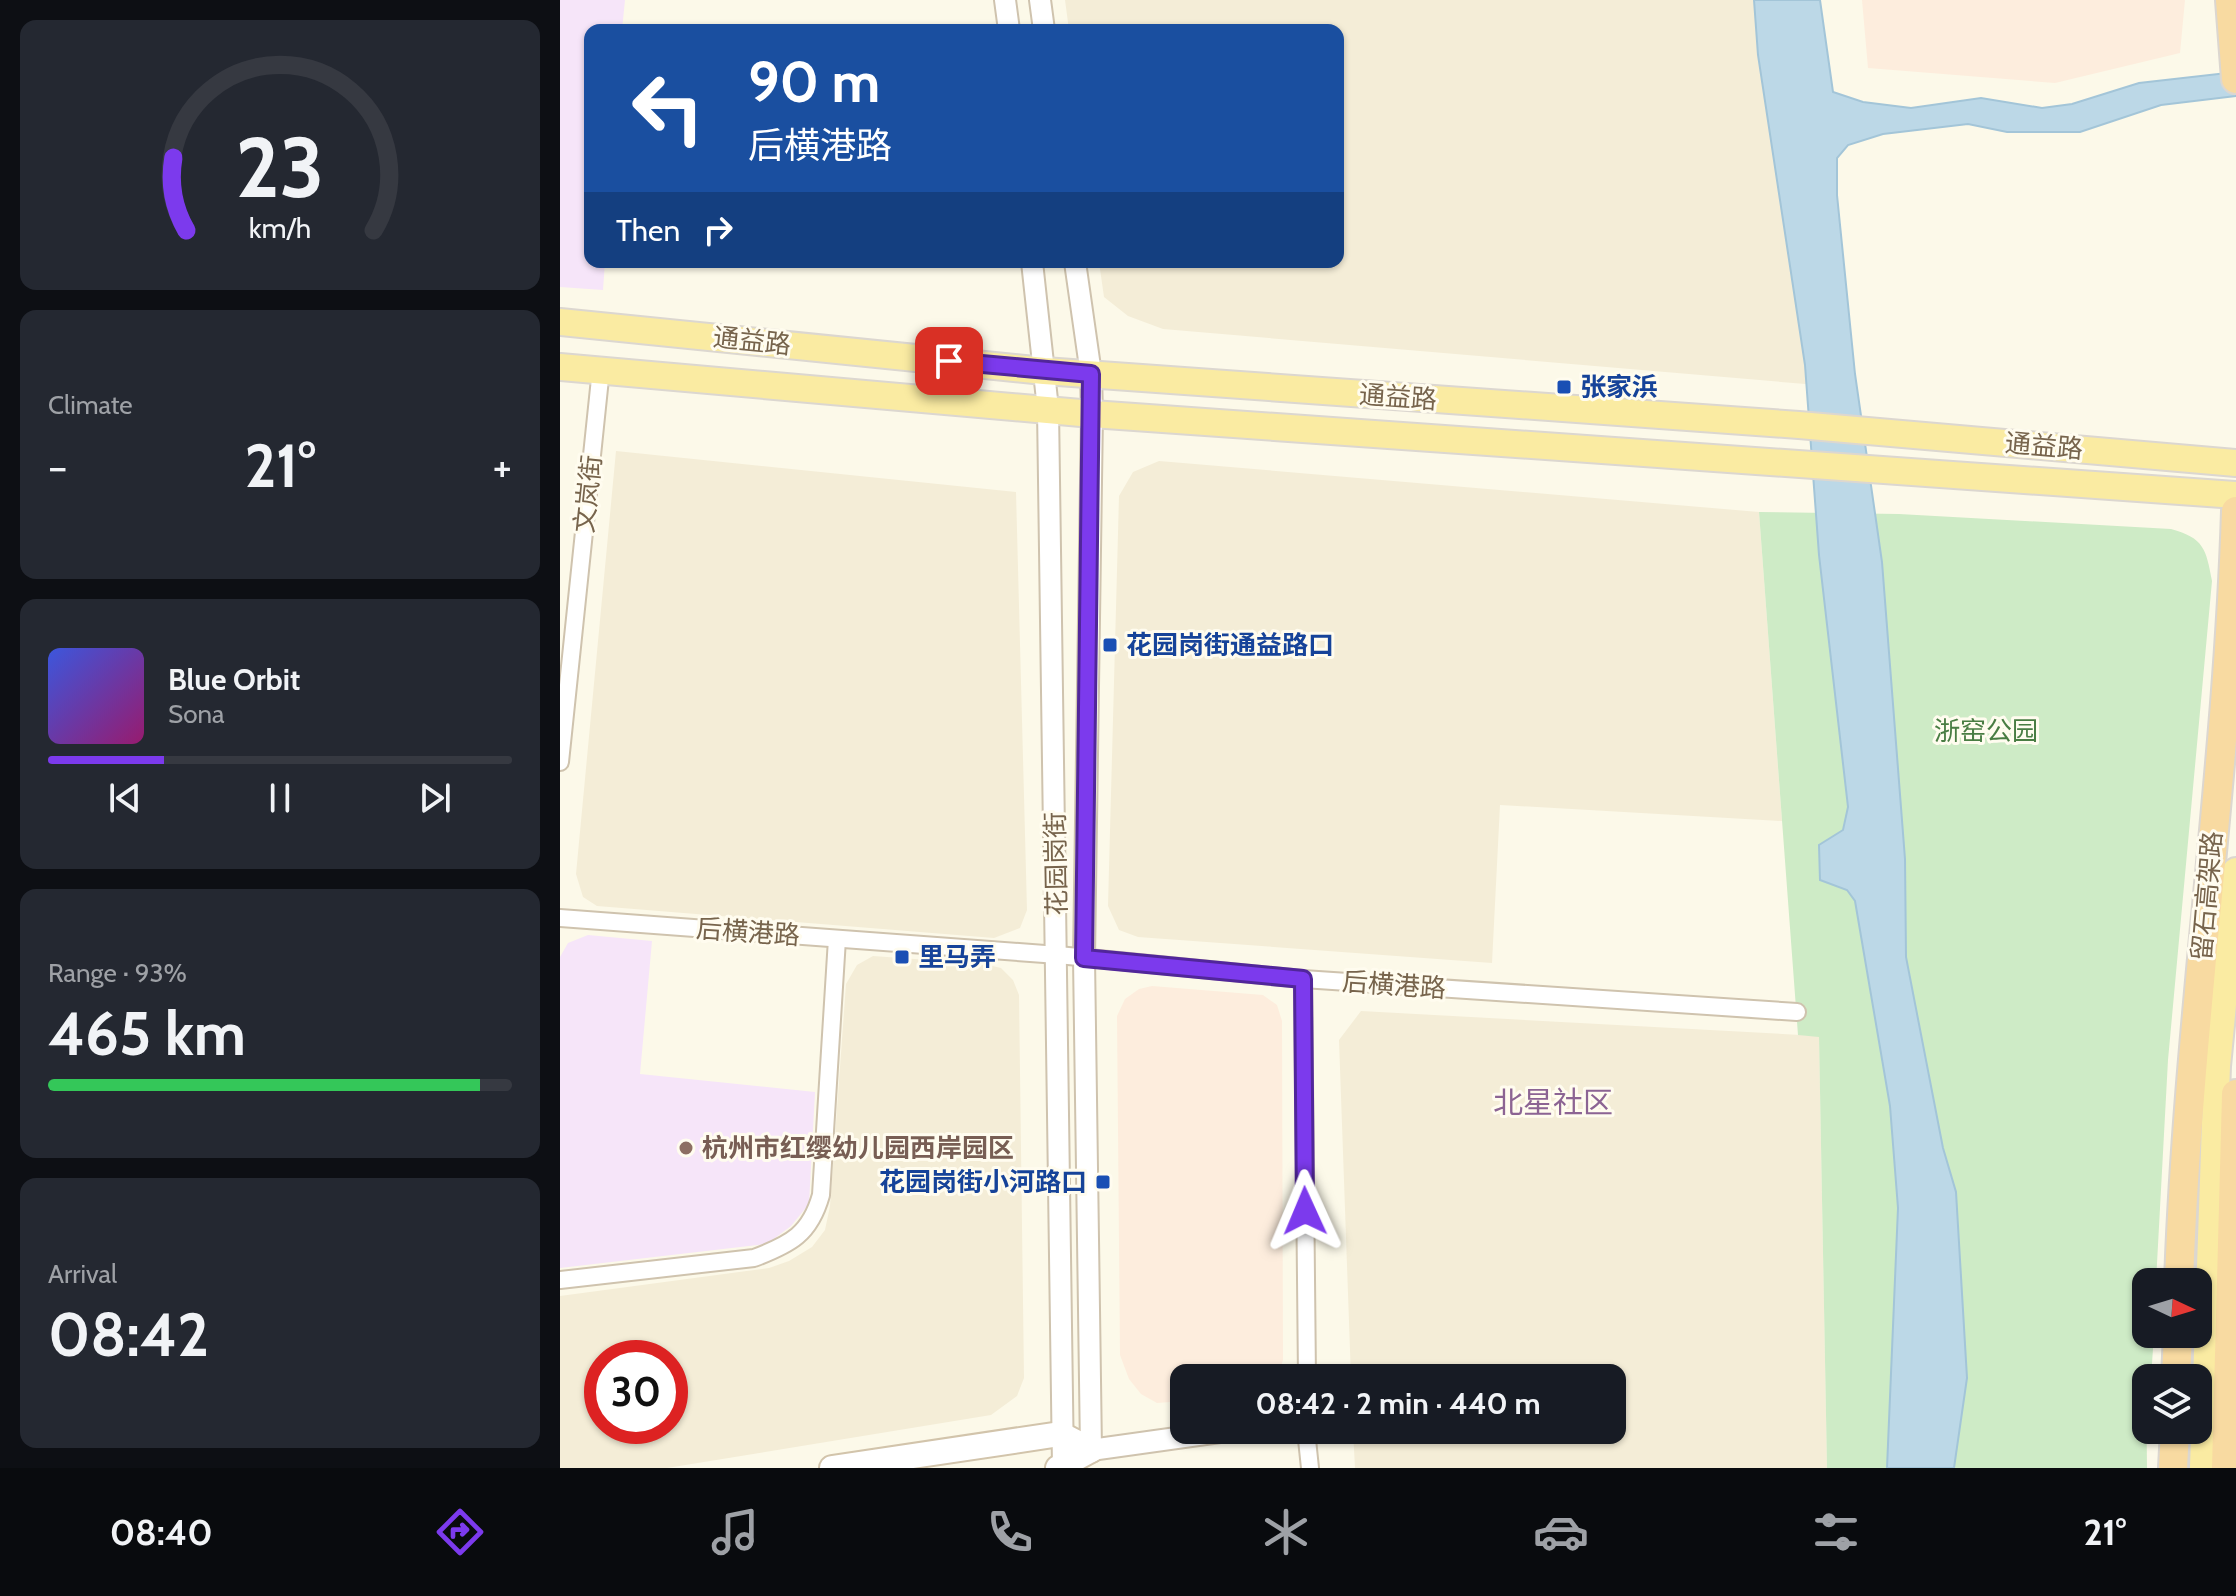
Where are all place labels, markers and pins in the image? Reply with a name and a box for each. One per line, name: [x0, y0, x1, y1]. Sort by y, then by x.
pin: [915, 327, 983, 395]
place label: 张家浜: [1580, 371, 1658, 403]
marker: 张家浜: [1555, 378, 1573, 396]
place label: 花园岗街通益路口: [1126, 629, 1334, 661]
marker: 花园岗街通益路口: [1101, 636, 1119, 654]
place label: 里马弄: [918, 941, 996, 973]
marker: 里马弄: [893, 948, 911, 966]
place label: 杭州市红缨幼儿园西岸园区: [702, 1132, 1014, 1164]
marker: 杭州市红缨幼儿园西岸园区: [677, 1139, 695, 1157]
place label: 花园岗街小河路口: [879, 1166, 1087, 1198]
marker: 花园岗街小河路口: [1094, 1173, 1112, 1191]

